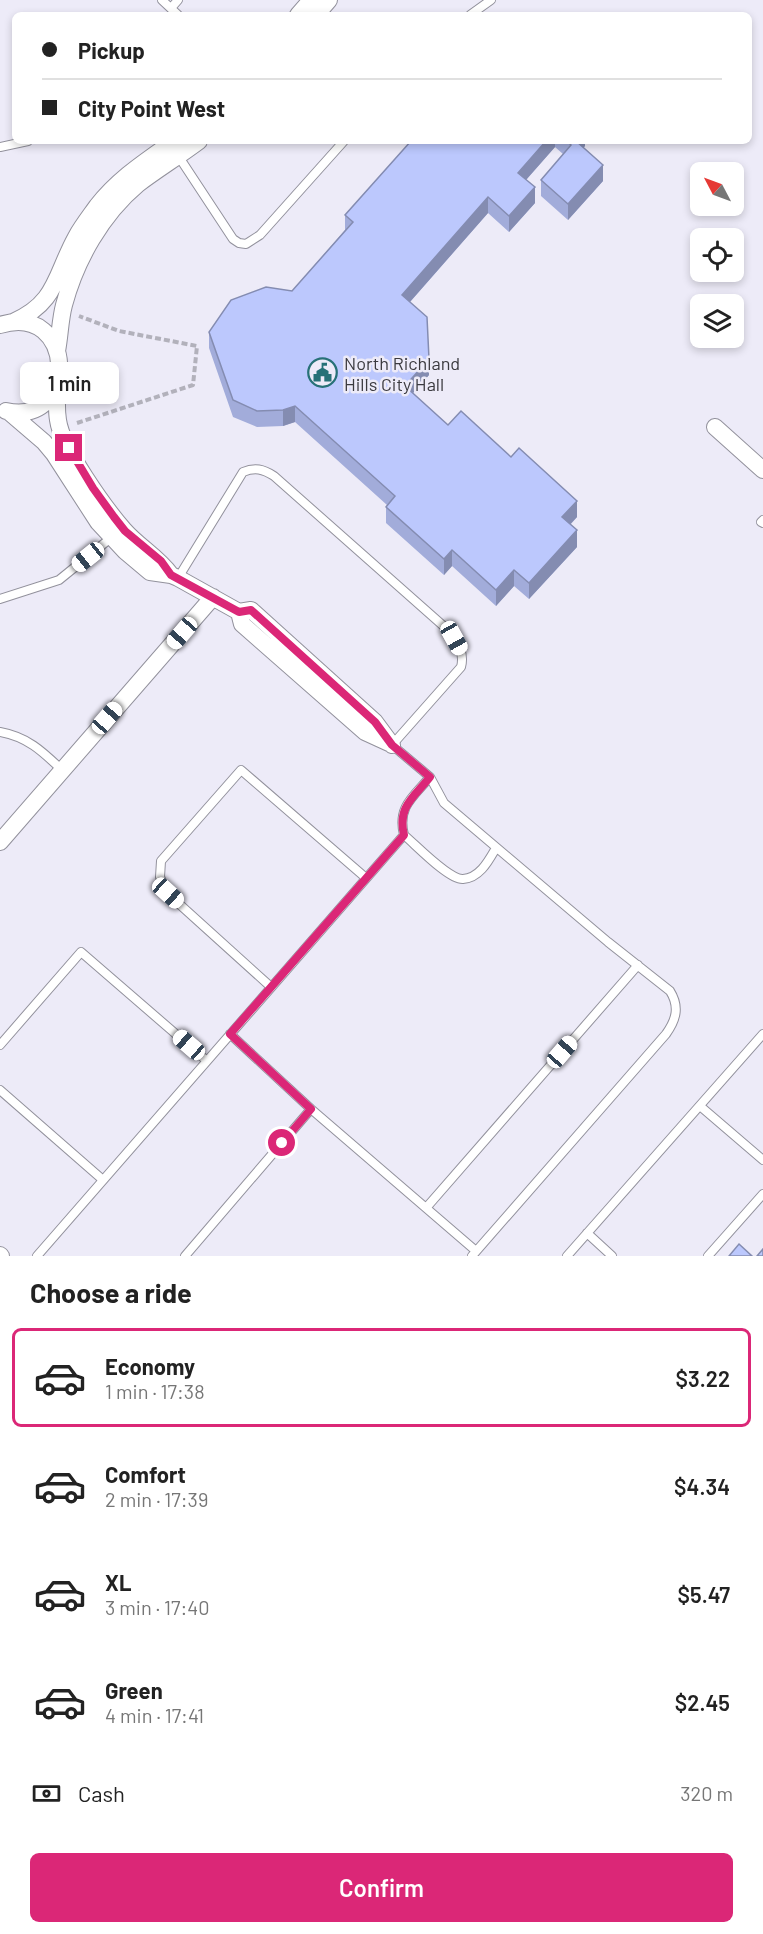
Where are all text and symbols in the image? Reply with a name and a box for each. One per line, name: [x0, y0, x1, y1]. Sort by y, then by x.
text: Pickup: [78, 37, 145, 63]
text: City Point West: [78, 95, 225, 121]
north arrow: [690, 162, 744, 216]
map controls: [690, 162, 744, 348]
button: locate: [690, 228, 744, 282]
button: layers: [690, 294, 744, 348]
place label: North Richland Hills City Hall: [344, 352, 460, 395]
public building icon: North Richland Hills City Hall: [307, 357, 339, 389]
callout: 1 min: [20, 361, 118, 403]
text: 1 min: [48, 371, 91, 395]
route end: [55, 434, 82, 461]
car: [68, 539, 108, 575]
car: [163, 614, 201, 652]
car: [437, 618, 471, 658]
car: [88, 699, 126, 737]
car: [149, 874, 187, 912]
car: [170, 1026, 208, 1064]
car: [543, 1033, 581, 1071]
route start: [268, 1129, 295, 1156]
text: Choose a ride: [30, 1276, 192, 1308]
icon: car: [33, 1351, 87, 1405]
text: Economy: [105, 1353, 195, 1379]
text: $3.22: [676, 1365, 730, 1391]
text: 1 min · 17:38: [105, 1379, 205, 1403]
icon: car: [33, 1459, 87, 1513]
text: Comfort: [105, 1461, 186, 1487]
text: $4.34: [674, 1473, 730, 1499]
text: 2 min · 17:39: [105, 1487, 208, 1511]
icon: car: [33, 1567, 87, 1621]
text: XL: [105, 1569, 131, 1595]
text: $5.47: [678, 1581, 730, 1607]
text: 3 min · 17:40: [105, 1595, 209, 1619]
icon: car: [33, 1675, 87, 1729]
text: Green: [105, 1677, 163, 1703]
text: $2.45: [675, 1689, 730, 1715]
text: 4 min · 17:41: [105, 1703, 204, 1727]
icon: cash: [30, 1777, 63, 1810]
text: Cash: [78, 1780, 125, 1806]
text: 320 m: [680, 1781, 733, 1805]
button: Confirm: [30, 1853, 733, 1922]

